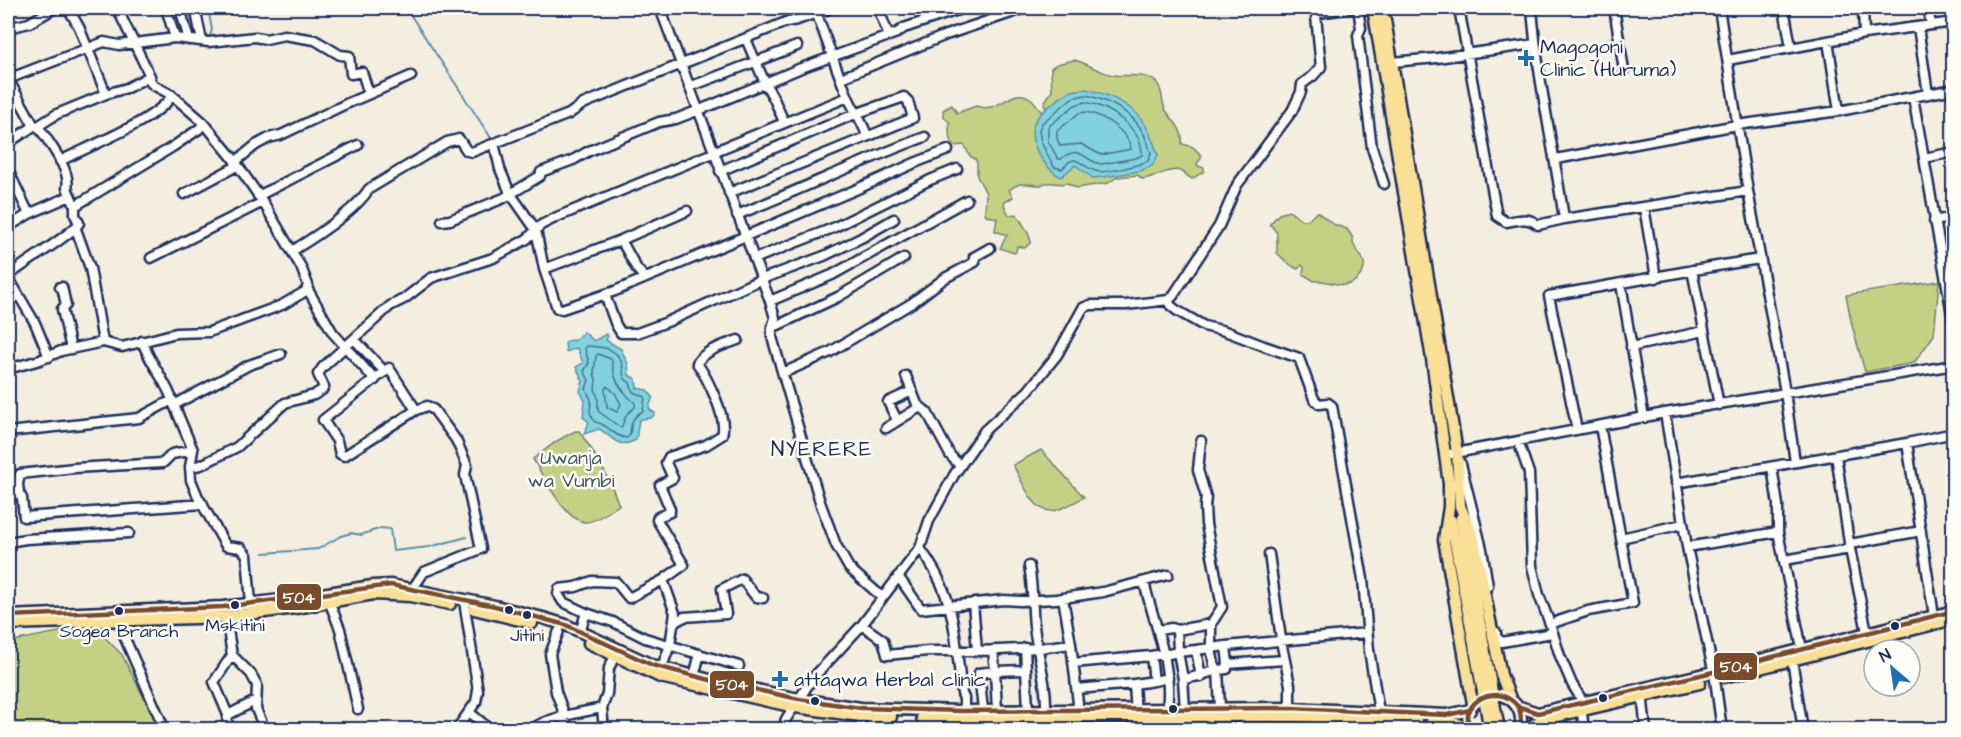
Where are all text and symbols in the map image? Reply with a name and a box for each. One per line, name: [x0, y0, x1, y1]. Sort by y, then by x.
place label: Magogoni Clinic (Huruma): [1540, 33, 1676, 84]
marker: Magogoni Clinic (Huruma): [1517, 49, 1535, 67]
district label: NYERERE: [771, 435, 873, 464]
park label: Uwanja wa Vumbi: [528, 444, 614, 495]
line badge: 504: [276, 583, 322, 611]
text: 504: [283, 587, 315, 609]
marker: Mskitini: [229, 599, 241, 611]
unlabelled marker: [503, 604, 515, 616]
marker: Sogea Branch: [113, 605, 125, 617]
marker: Jitini: [521, 609, 533, 621]
place label: Mskitini: [205, 613, 265, 638]
place label: Sogea Branch: [60, 619, 178, 645]
unlabelled marker: [1889, 620, 1901, 632]
place label: Jitini: [510, 623, 544, 648]
north arrow: [1862, 638, 1922, 698]
text: N: [1875, 644, 1895, 668]
line badge: 504: [1713, 652, 1758, 681]
text: 504: [1720, 656, 1752, 678]
place label: attaqwa Herbal clinic: [794, 666, 987, 694]
line badge: 504: [709, 670, 755, 699]
marker: attaqwa Herbal clinic: [771, 670, 789, 688]
text: 504: [716, 674, 748, 696]
unlabelled marker: [1597, 692, 1609, 704]
unlabelled marker: [809, 695, 821, 707]
unlabelled marker: [1167, 703, 1179, 715]

